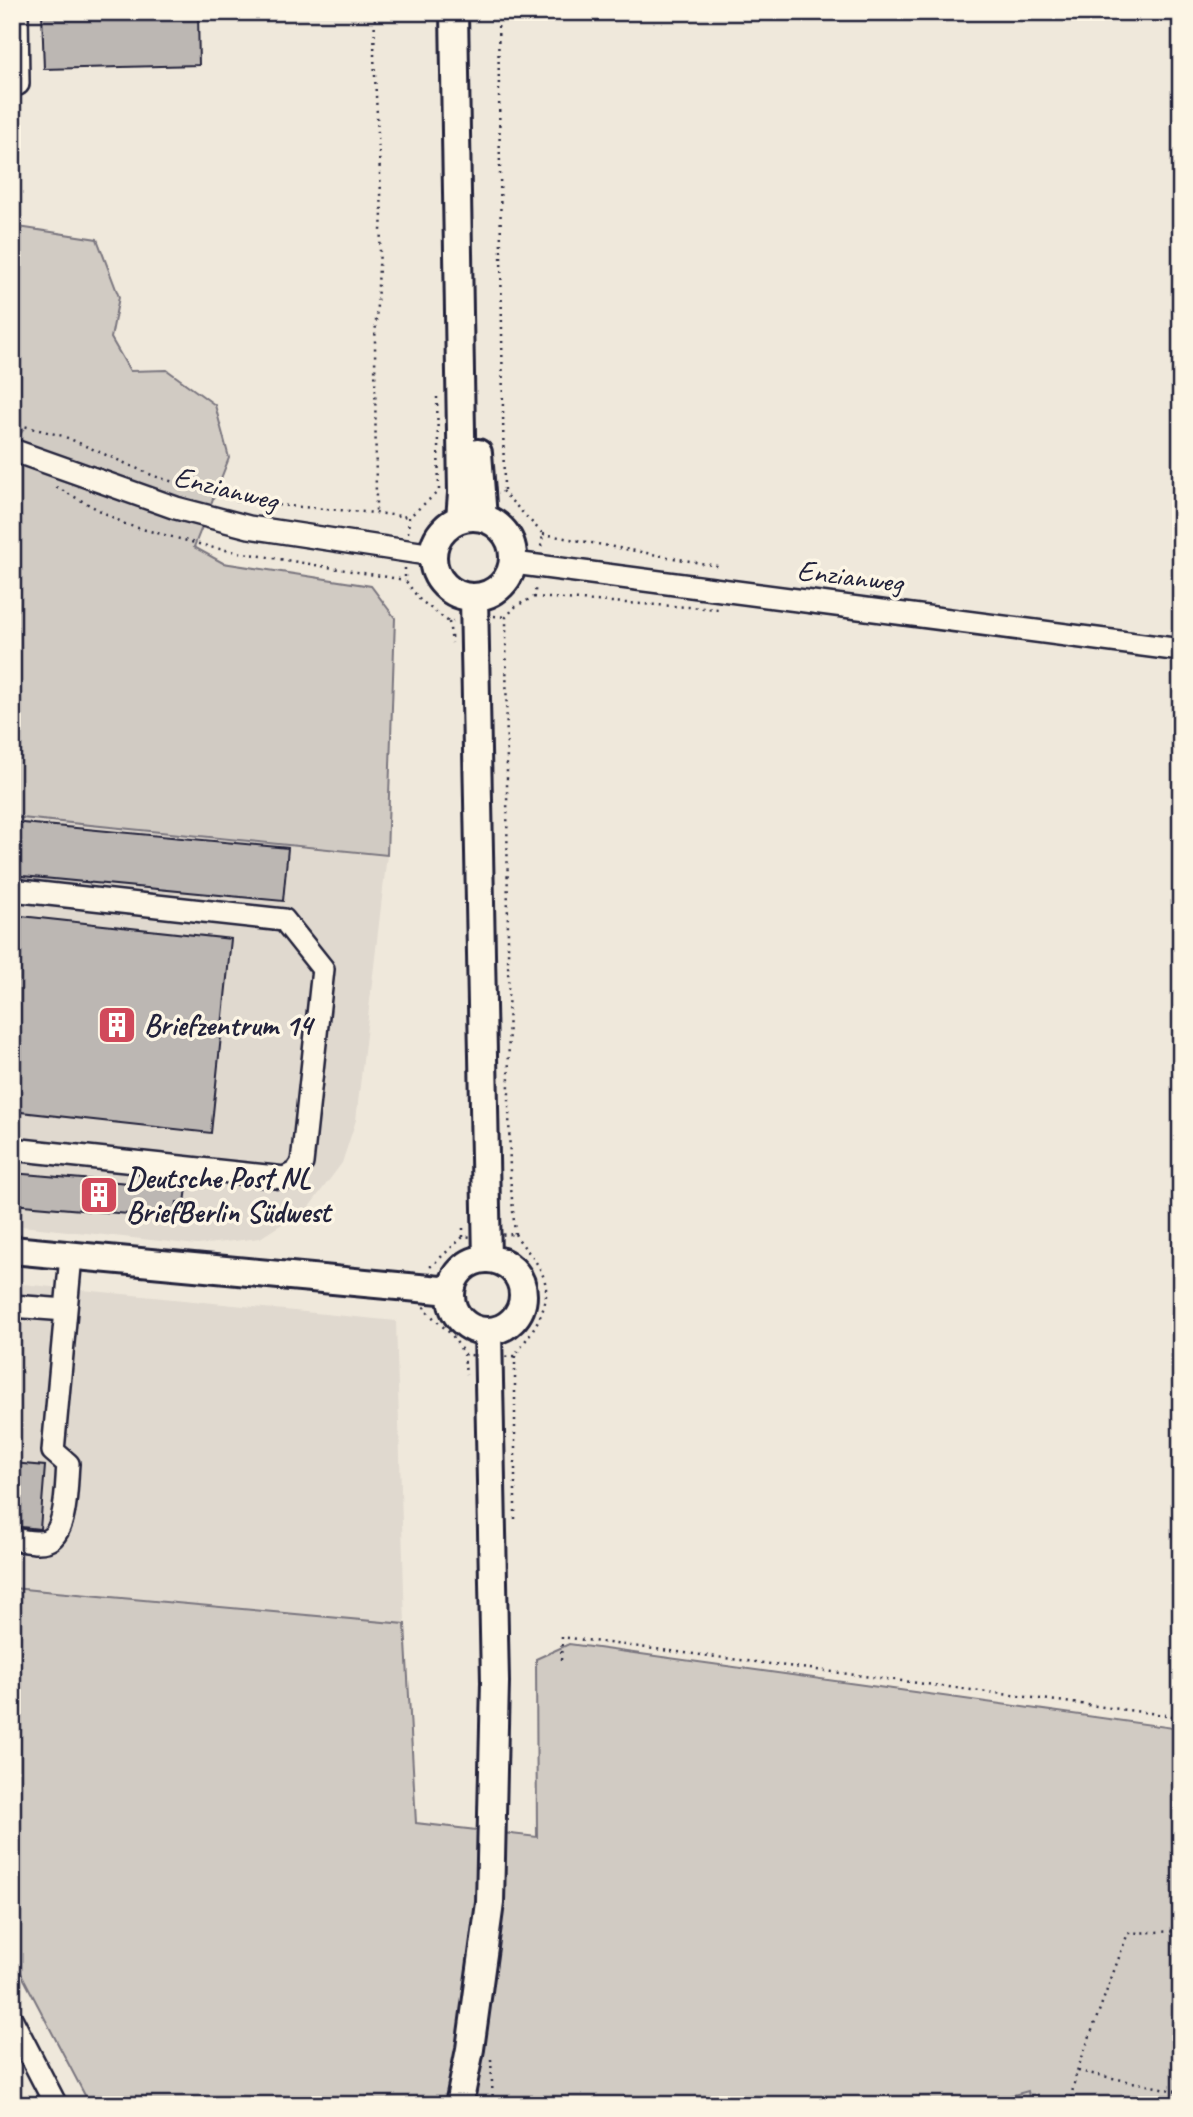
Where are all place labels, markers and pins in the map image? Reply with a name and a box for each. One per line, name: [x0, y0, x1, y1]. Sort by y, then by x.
building icon: Briefzentrum 14: [96, 1004, 138, 1046]
place label: Briefzentrum 14: [144, 1006, 315, 1044]
place label: Deutsche Post NL BriefBerlin Südwest: [126, 1159, 333, 1231]
building icon: Deutsche Post NL BriefBerlin Südwest: [78, 1174, 120, 1216]

